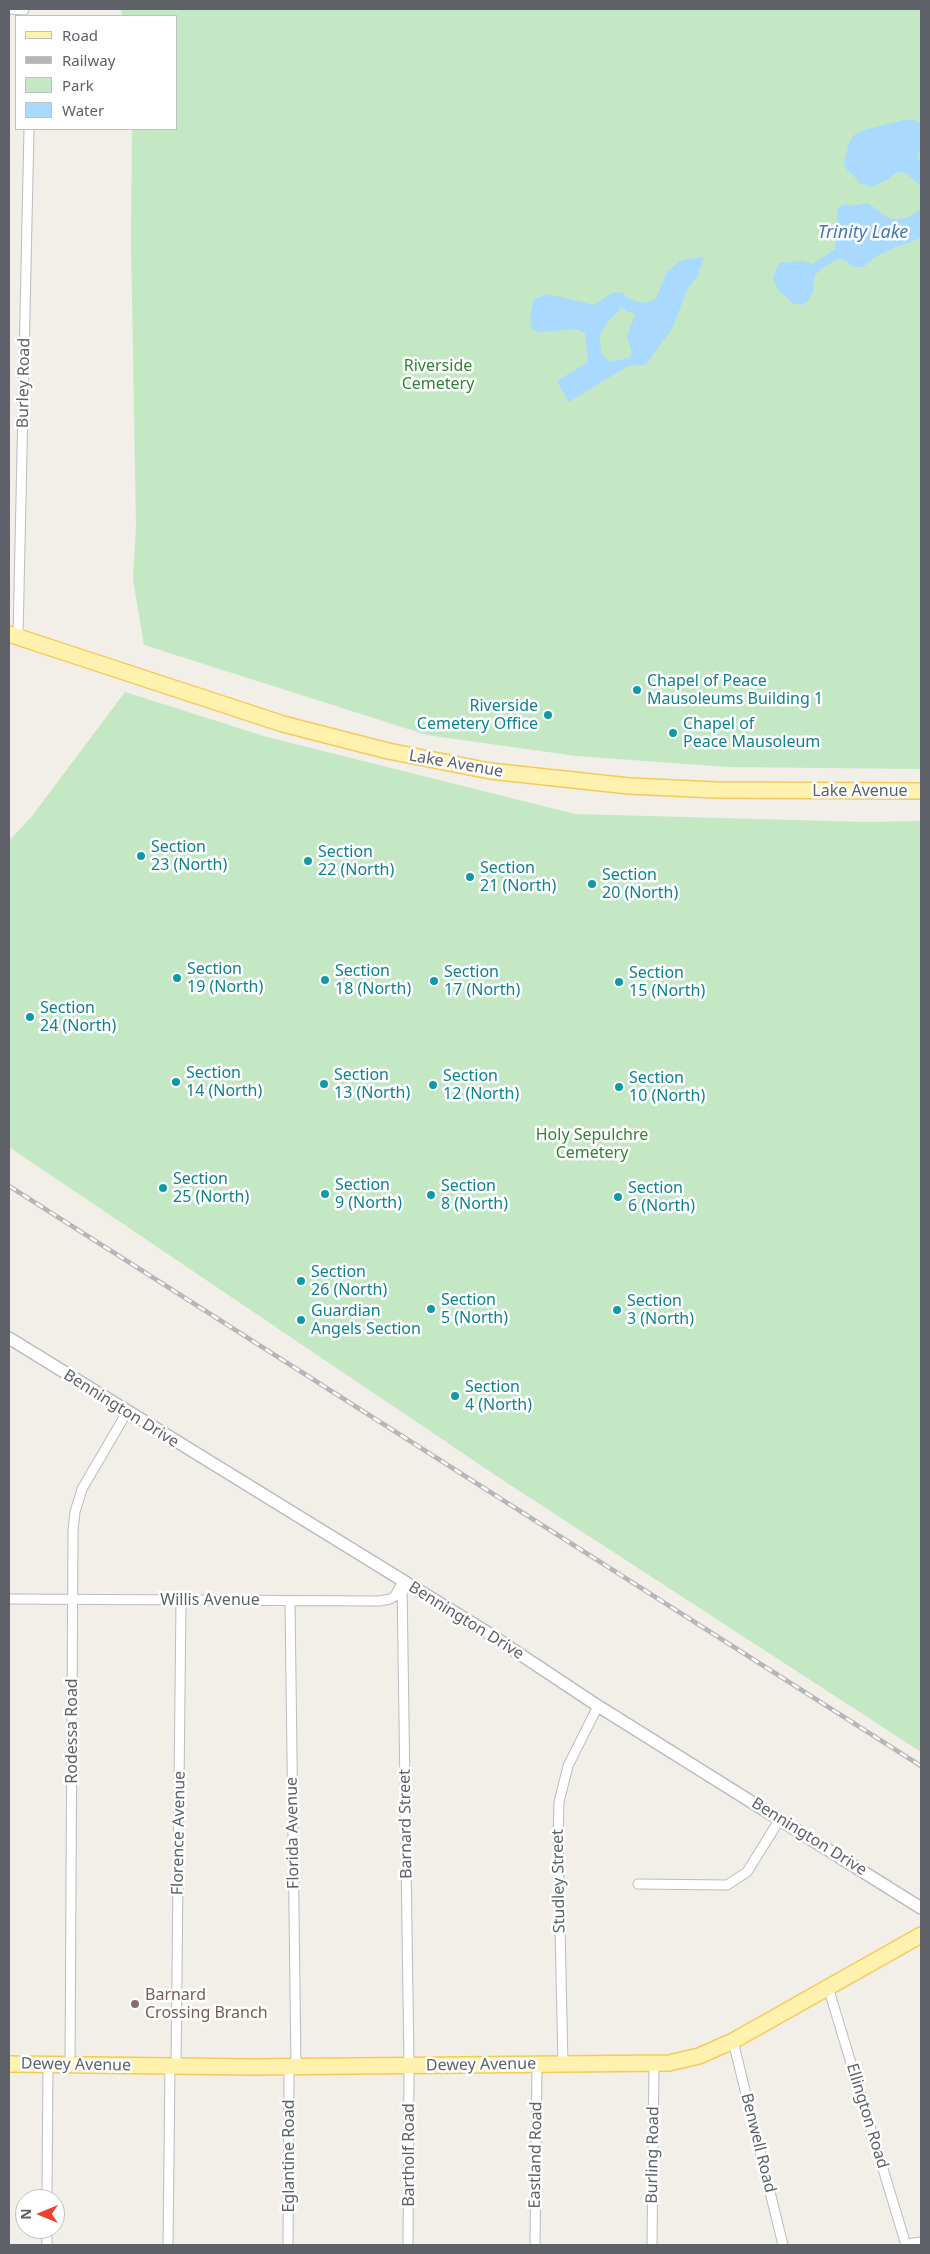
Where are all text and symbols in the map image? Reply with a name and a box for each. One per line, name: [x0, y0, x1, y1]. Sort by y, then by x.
legend: [15, 15, 178, 130]
text: Road: [62, 25, 98, 45]
text: Railway: [62, 50, 115, 70]
text: Park: [62, 75, 94, 95]
text: Water: [62, 100, 104, 120]
water label: Trinity Lake: [818, 222, 908, 244]
street label: Burley Road: [14, 338, 34, 428]
park label: Riverside Cemetery: [402, 356, 474, 394]
place label: Chapel of Peace Mausoleums Building 1: [647, 671, 823, 709]
marker: Chapel of Peace Mausoleums Building 1: [631, 684, 643, 696]
place label: Riverside Cemetery Office: [417, 696, 538, 734]
marker: Riverside Cemetery Office: [542, 709, 554, 721]
place label: Chapel of Peace Mausoleum: [683, 714, 820, 752]
marker: Chapel of Peace Mausoleum: [667, 727, 679, 739]
street label: Lake Avenue: [407, 746, 505, 782]
street label: Lake Avenue: [812, 781, 908, 801]
place label: Section 23 (North): [151, 837, 227, 875]
place label: Section 22 (North): [318, 842, 394, 880]
marker: Section 23 (North): [135, 850, 147, 862]
marker: Section 22 (North): [302, 855, 314, 867]
place label: Section 21 (North): [480, 858, 556, 896]
place label: Section 20 (North): [602, 865, 678, 903]
marker: Section 21 (North): [464, 871, 476, 883]
marker: Section 20 (North): [586, 878, 598, 890]
place label: Section 19 (North): [187, 959, 263, 997]
place label: Section 18 (North): [335, 961, 411, 999]
place label: Section 17 (North): [444, 962, 520, 1000]
place label: Section 15 (North): [629, 963, 705, 1001]
marker: Section 19 (North): [171, 972, 183, 984]
marker: Section 18 (North): [319, 974, 331, 986]
marker: Section 17 (North): [428, 975, 440, 987]
marker: Section 15 (North): [613, 976, 625, 988]
place label: Section 24 (North): [40, 998, 116, 1036]
marker: Section 24 (North): [24, 1011, 36, 1023]
place label: Section 14 (North): [186, 1063, 262, 1101]
place label: Section 13 (North): [334, 1065, 410, 1103]
place label: Section 12 (North): [443, 1066, 519, 1104]
place label: Section 10 (North): [629, 1068, 705, 1106]
marker: Section 14 (North): [170, 1076, 182, 1088]
marker: Section 13 (North): [318, 1078, 330, 1090]
marker: Section 12 (North): [427, 1079, 439, 1091]
marker: Section 10 (North): [613, 1081, 625, 1093]
park label: Holy Sepulchre Cemetery: [536, 1125, 648, 1163]
place label: Section 25 (North): [173, 1169, 249, 1207]
place label: Section 9 (North): [335, 1175, 402, 1213]
place label: Section 8 (North): [441, 1176, 508, 1214]
place label: Section 6 (North): [628, 1178, 695, 1216]
marker: Section 25 (North): [157, 1182, 169, 1194]
marker: Section 9 (North): [319, 1188, 331, 1200]
marker: Section 8 (North): [425, 1189, 437, 1201]
marker: Section 6 (North): [612, 1191, 624, 1203]
place label: Section 26 (North): [311, 1262, 387, 1300]
marker: Section 26 (North): [295, 1275, 307, 1287]
place label: Section 5 (North): [441, 1290, 508, 1328]
place label: Section 3 (North): [627, 1291, 694, 1329]
place label: Guardian Angels Section: [311, 1301, 421, 1339]
marker: Section 5 (North): [425, 1303, 437, 1315]
marker: Section 3 (North): [611, 1304, 623, 1316]
marker: Guardian Angels Section: [295, 1314, 307, 1326]
street label: Bennington Drive: [60, 1366, 182, 1452]
place label: Section 4 (North): [465, 1377, 532, 1415]
marker: Section 4 (North): [449, 1390, 461, 1402]
street label: Bennington Drive: [405, 1578, 527, 1664]
street label: Willis Avenue: [160, 1590, 260, 1610]
street label: Rodessa Road: [62, 1678, 82, 1784]
street label: Barnard Street: [395, 1769, 417, 1879]
street label: Florence Avenue: [168, 1771, 190, 1895]
street label: Florida Avenue: [282, 1777, 304, 1889]
street label: Bennington Drive: [748, 1794, 870, 1880]
street label: Studley Street: [548, 1829, 570, 1933]
place label: Barnard Crossing Branch: [145, 1985, 268, 2023]
marker: Barnard Crossing Branch: [129, 1998, 141, 2010]
street label: Dewey Avenue: [21, 2054, 131, 2076]
street label: Dewey Avenue: [426, 2054, 536, 2076]
street label: Ellington Road: [842, 2061, 892, 2171]
street label: Benwell Road: [736, 2091, 780, 2195]
street label: Eglantine Road: [279, 2099, 299, 2213]
street label: Eastland Road: [525, 2101, 547, 2209]
street label: Bartholf Road: [399, 2103, 419, 2207]
street label: Burling Road: [643, 2106, 663, 2204]
north arrow: [15, 2189, 65, 2239]
text: N: [16, 2208, 35, 2220]

